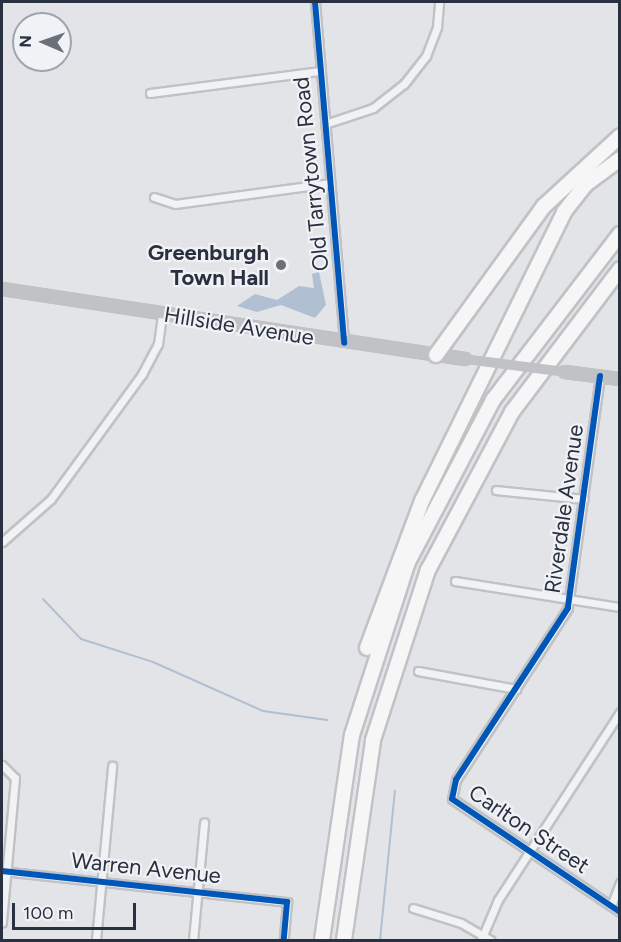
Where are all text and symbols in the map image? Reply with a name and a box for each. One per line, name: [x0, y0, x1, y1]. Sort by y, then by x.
north arrow: [12, 12, 72, 72]
text: N: [16, 35, 35, 48]
street label: Old Tarrytown Road: [288, 76, 334, 272]
place label: Greenburgh Town Hall: [148, 239, 269, 290]
marker: Greenburgh Town Hall: [274, 258, 288, 272]
street label: Hillside Avenue: [162, 301, 316, 351]
street label: Riverdale Avenue: [539, 423, 589, 595]
street label: Carlton Street: [464, 779, 594, 879]
street label: Warren Avenue: [70, 847, 222, 889]
scale bar: [15, 891, 140, 929]
text: 100 m: [23, 902, 73, 924]

